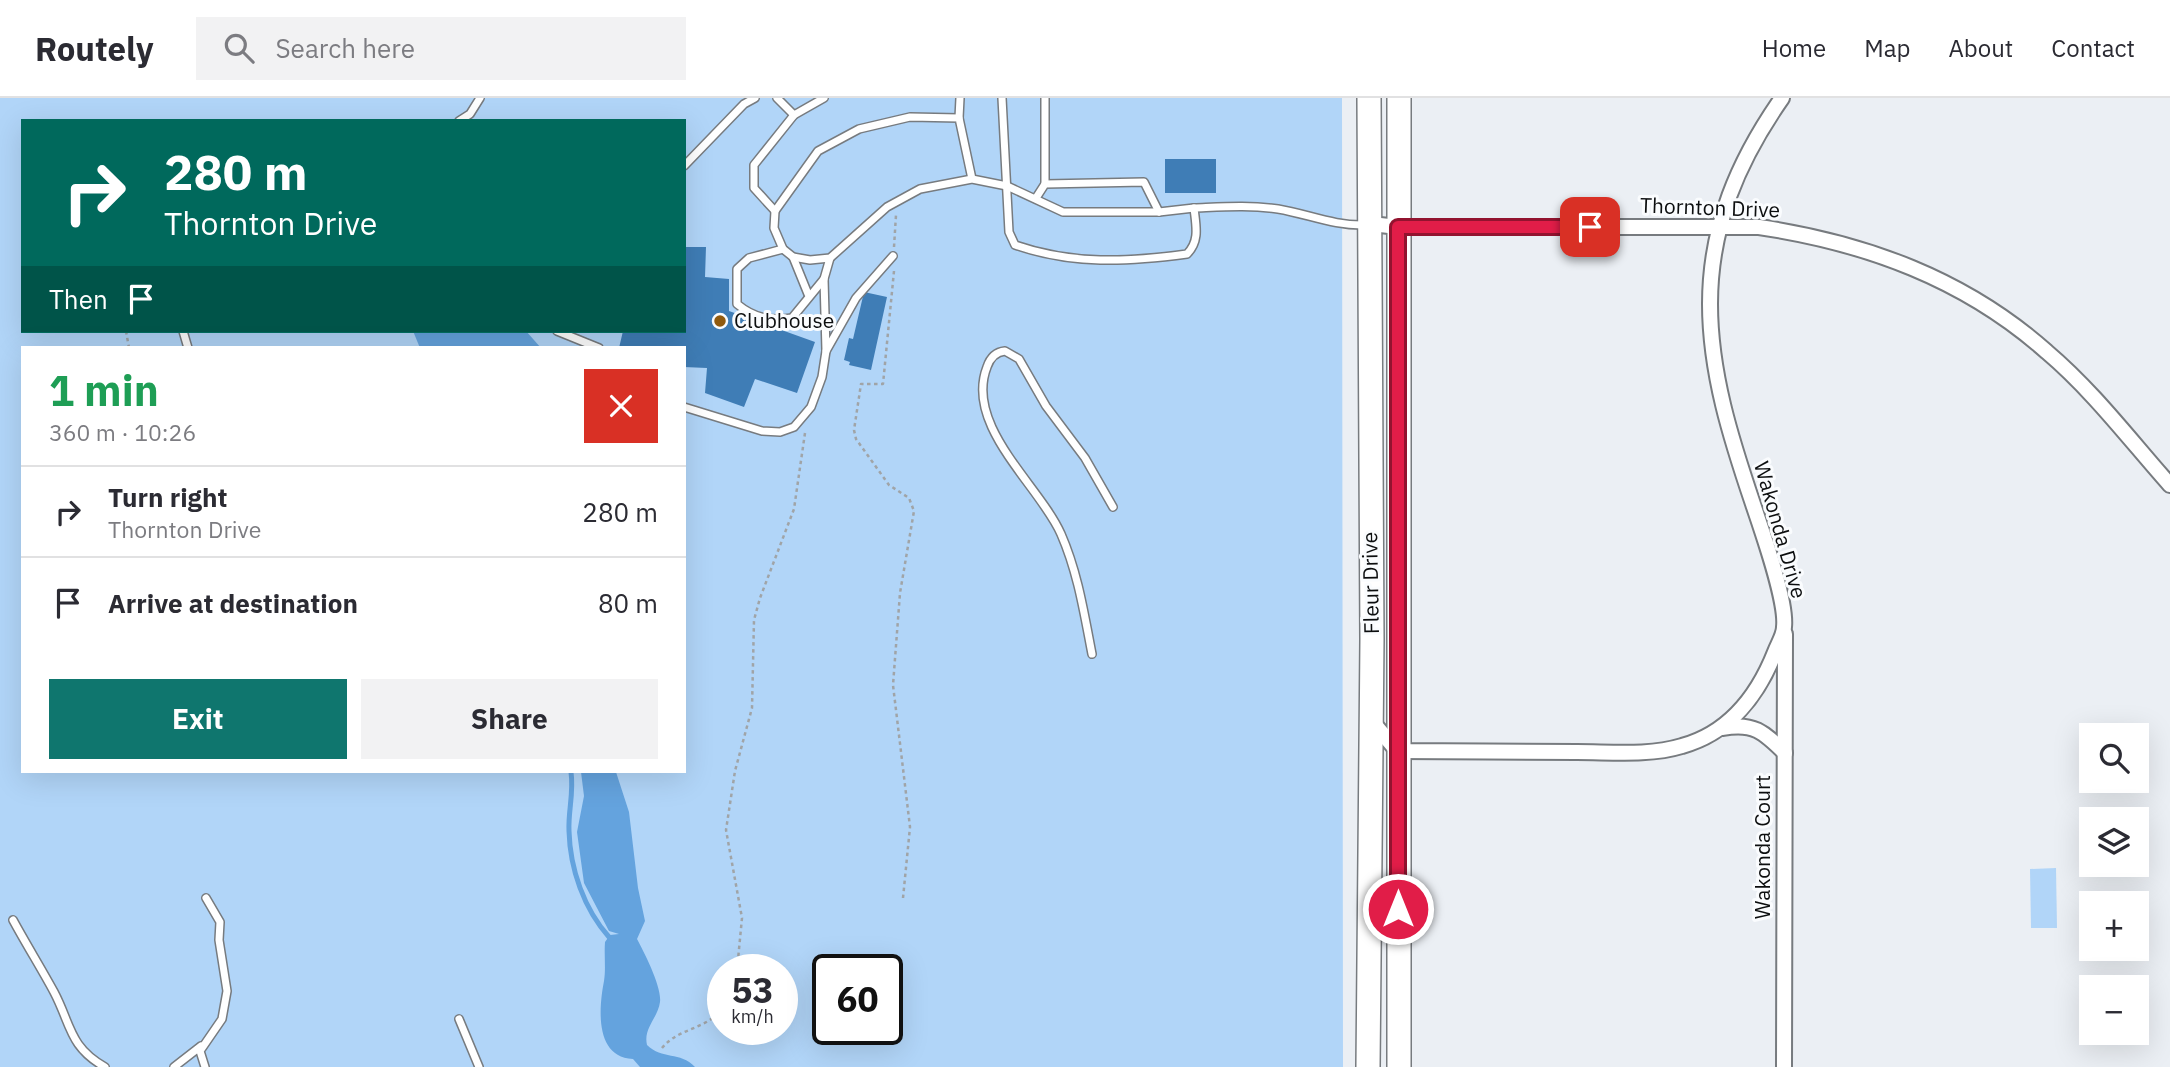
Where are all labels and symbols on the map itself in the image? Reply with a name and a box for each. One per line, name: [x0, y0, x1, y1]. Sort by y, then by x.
street label: Thornton Drive: [1640, 191, 1780, 223]
pin: [1560, 197, 1620, 257]
place label: Clubhouse: [734, 306, 834, 334]
marker: Clubhouse: [712, 313, 728, 329]
street label: Wakonda Drive: [1748, 458, 1814, 601]
street label: Fleur Drive: [1355, 532, 1385, 634]
street label: Wakonda Court: [1748, 775, 1776, 919]
position arrow: [1361, 872, 1435, 946]
speed limit sign: 60: [812, 954, 903, 1045]

